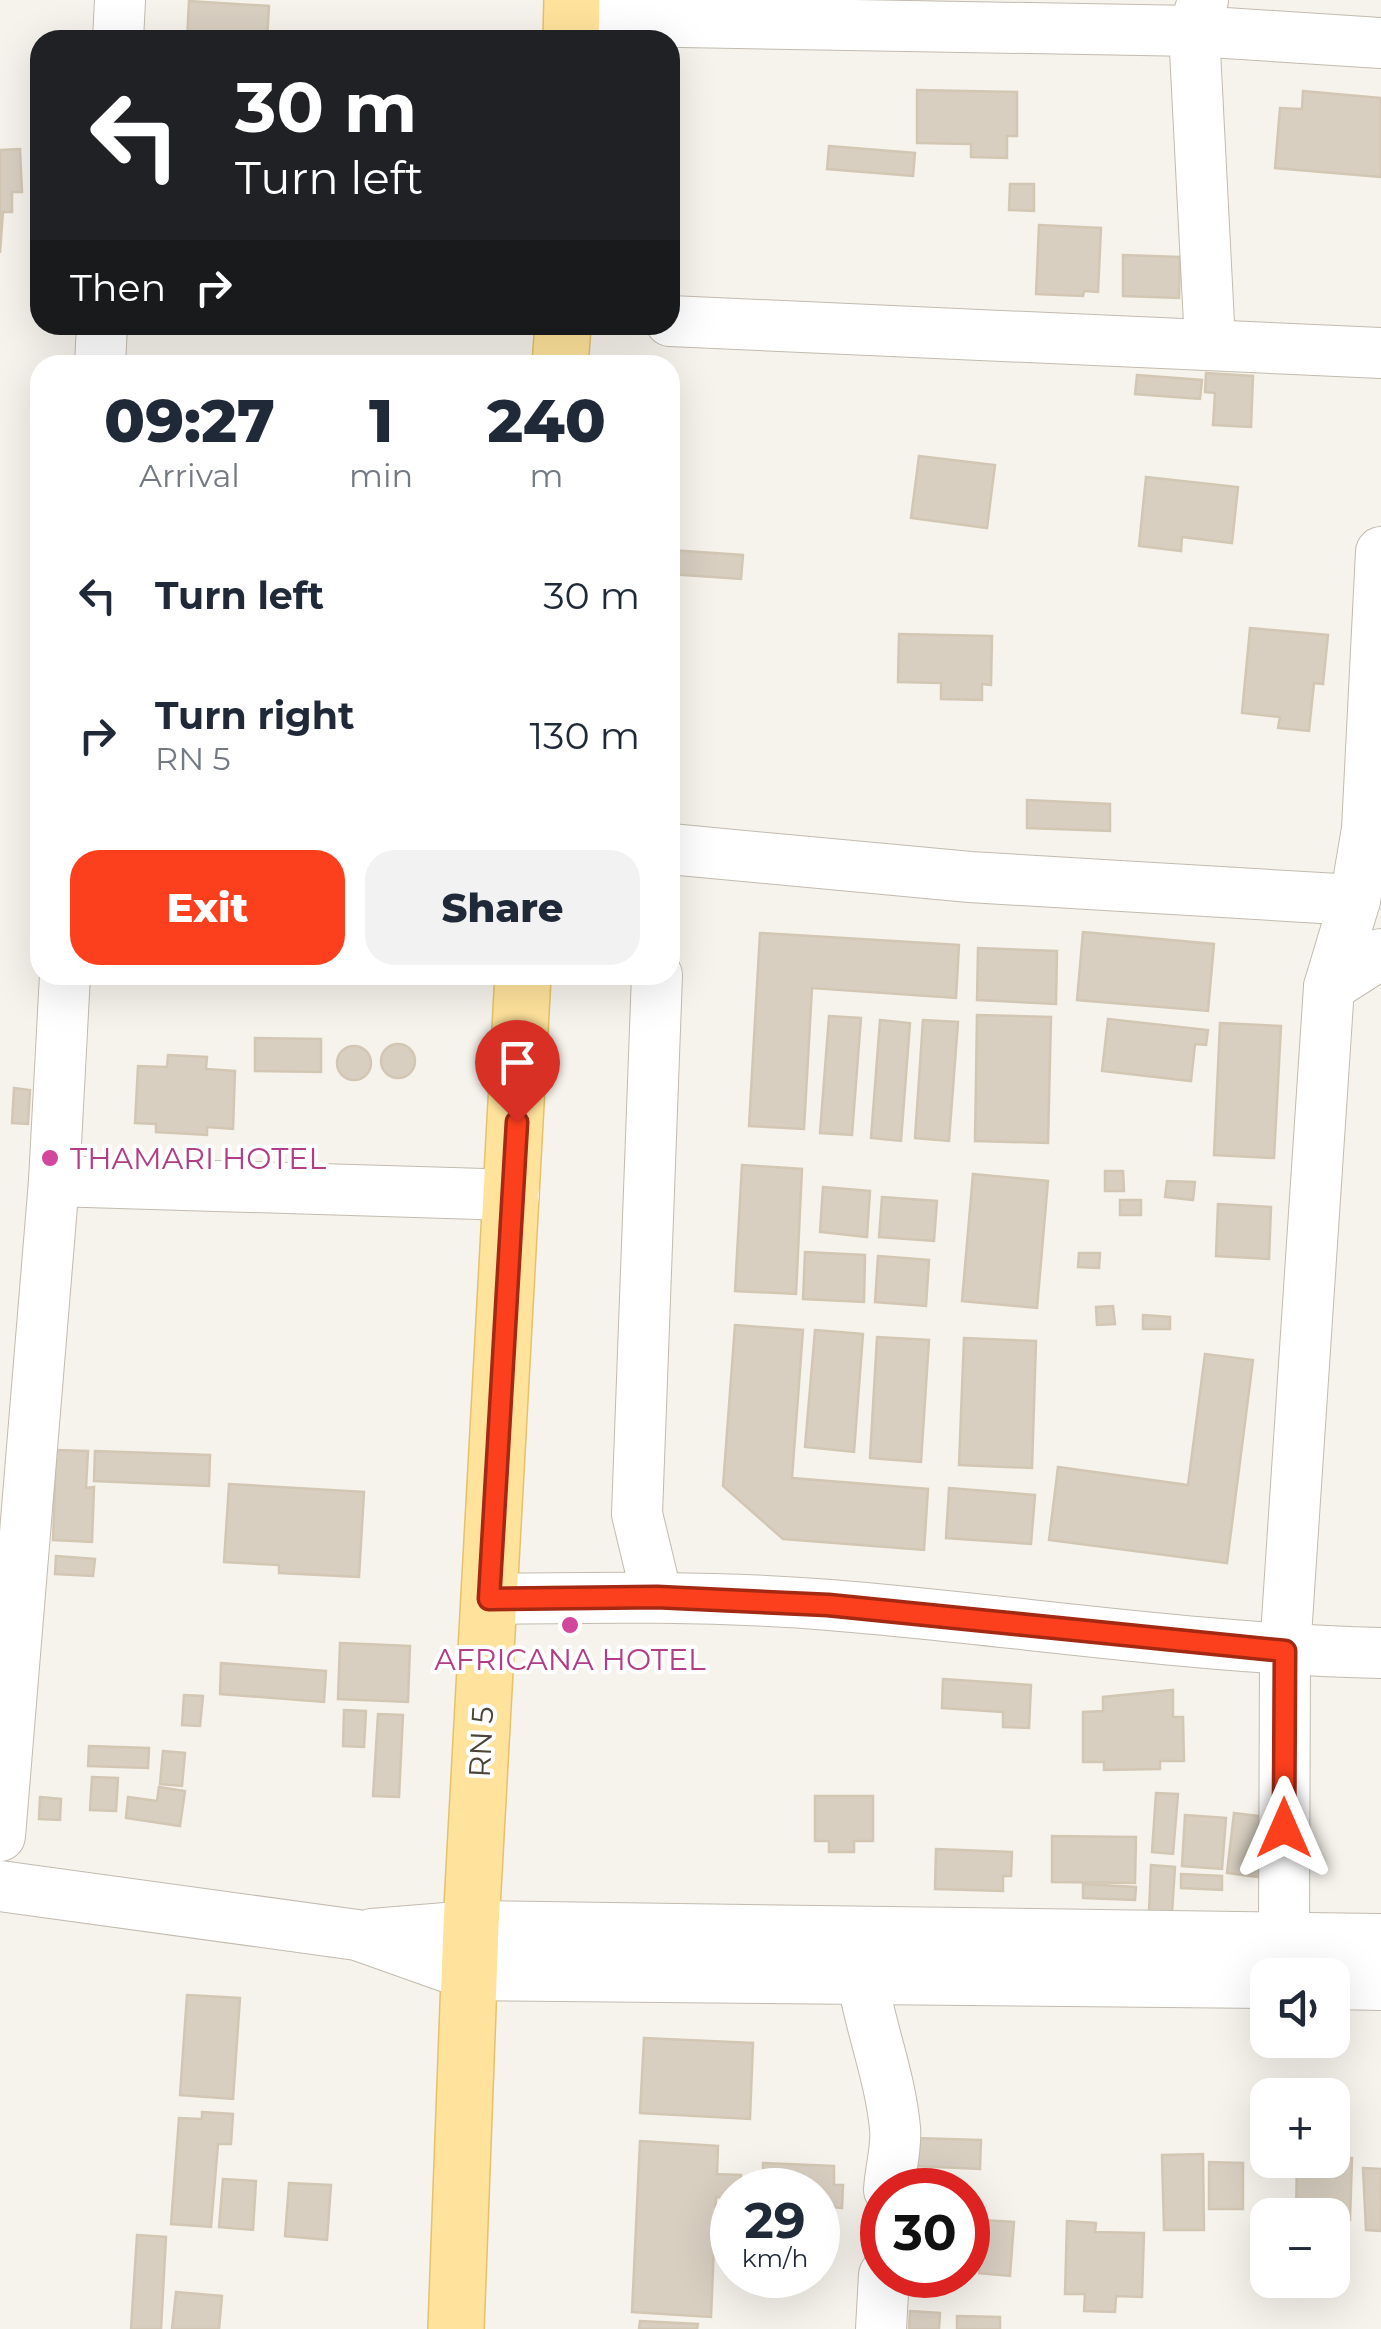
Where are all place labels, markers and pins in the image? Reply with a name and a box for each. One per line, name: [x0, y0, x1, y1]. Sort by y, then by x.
pin: [475, 1020, 560, 1123]
place label: THAMARI HOTEL: [70, 1140, 326, 1177]
marker: THAMARI HOTEL: [39, 1147, 61, 1169]
marker: AFRICANA HOTEL: [559, 1614, 581, 1636]
place label: AFRICANA HOTEL: [434, 1641, 706, 1678]

